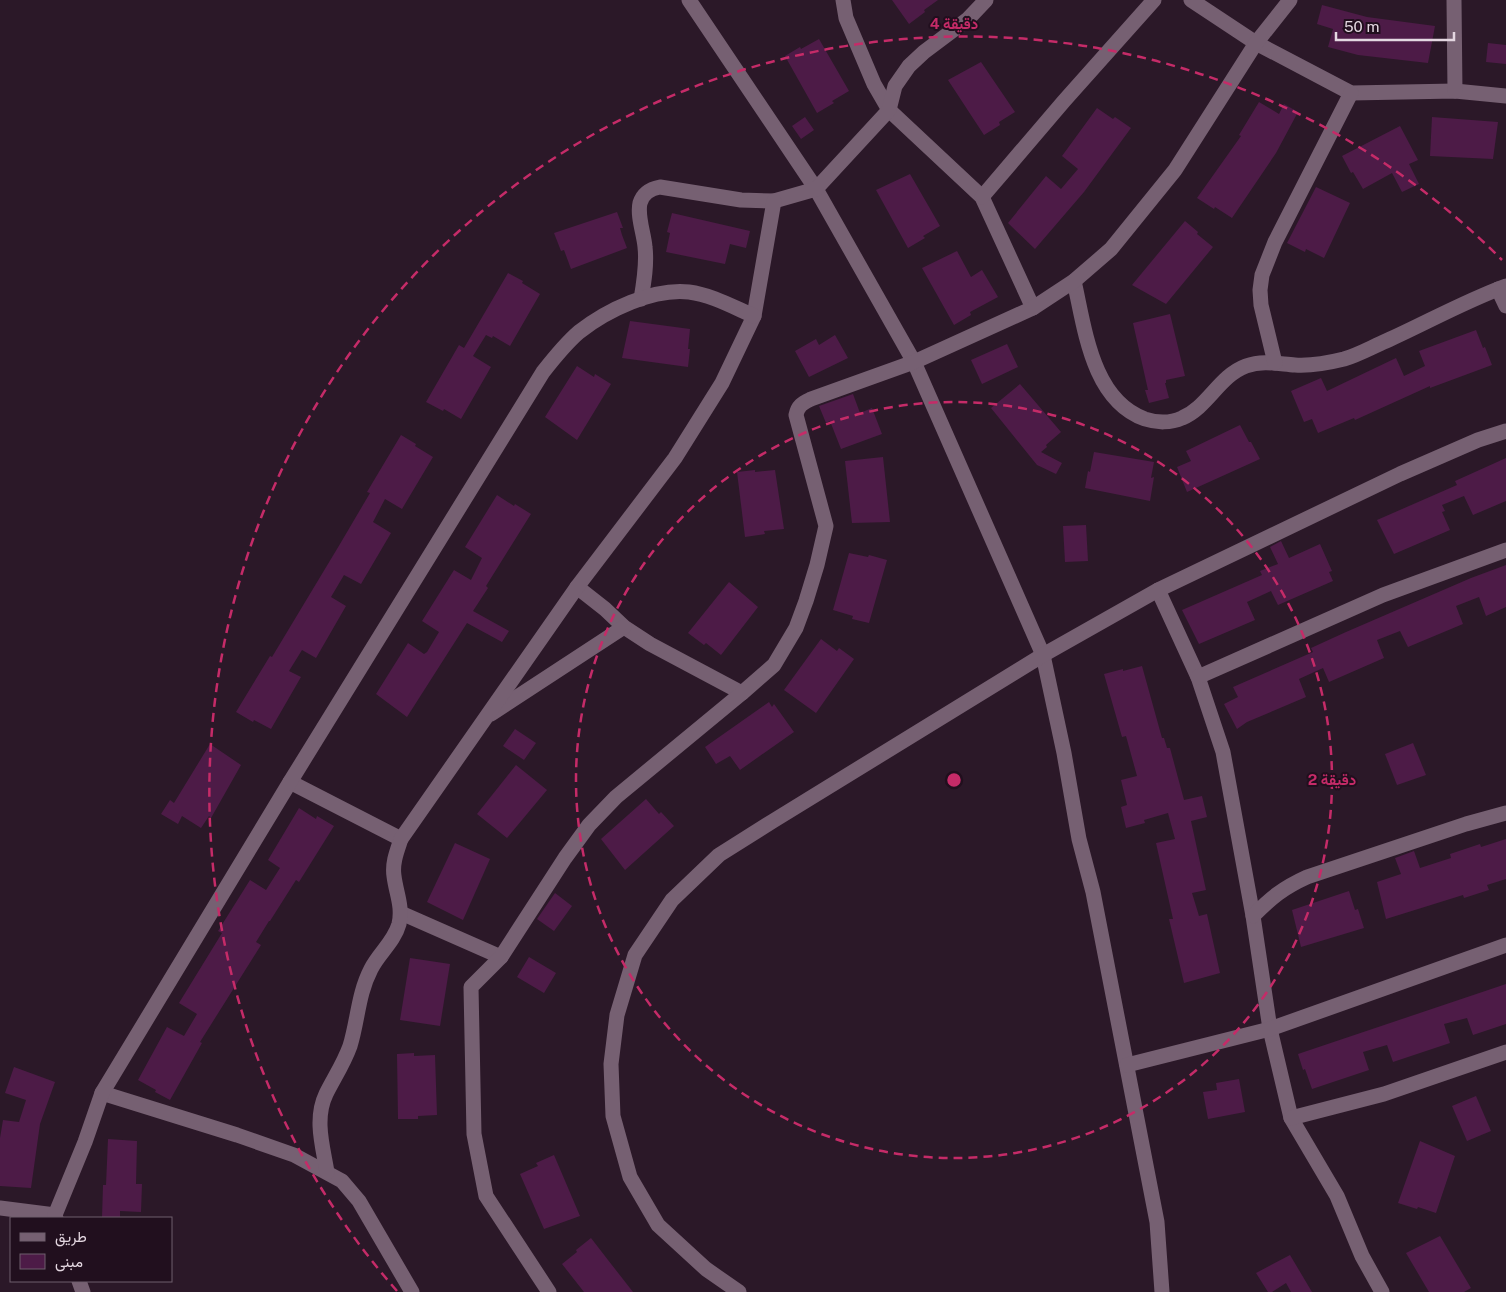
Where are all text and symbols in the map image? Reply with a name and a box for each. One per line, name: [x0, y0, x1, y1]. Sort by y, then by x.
scale bar: [1336, 10, 1454, 42]
text: 4 دقيقة: [930, 15, 978, 33]
text: 50 m: [1344, 18, 1379, 35]
centre of rings: [945, 771, 963, 789]
text: 2 دقيقة: [1308, 771, 1356, 789]
legend: [10, 1217, 172, 1282]
text: طريق: [55, 1228, 87, 1247]
text: مبنى: [55, 1253, 83, 1272]

